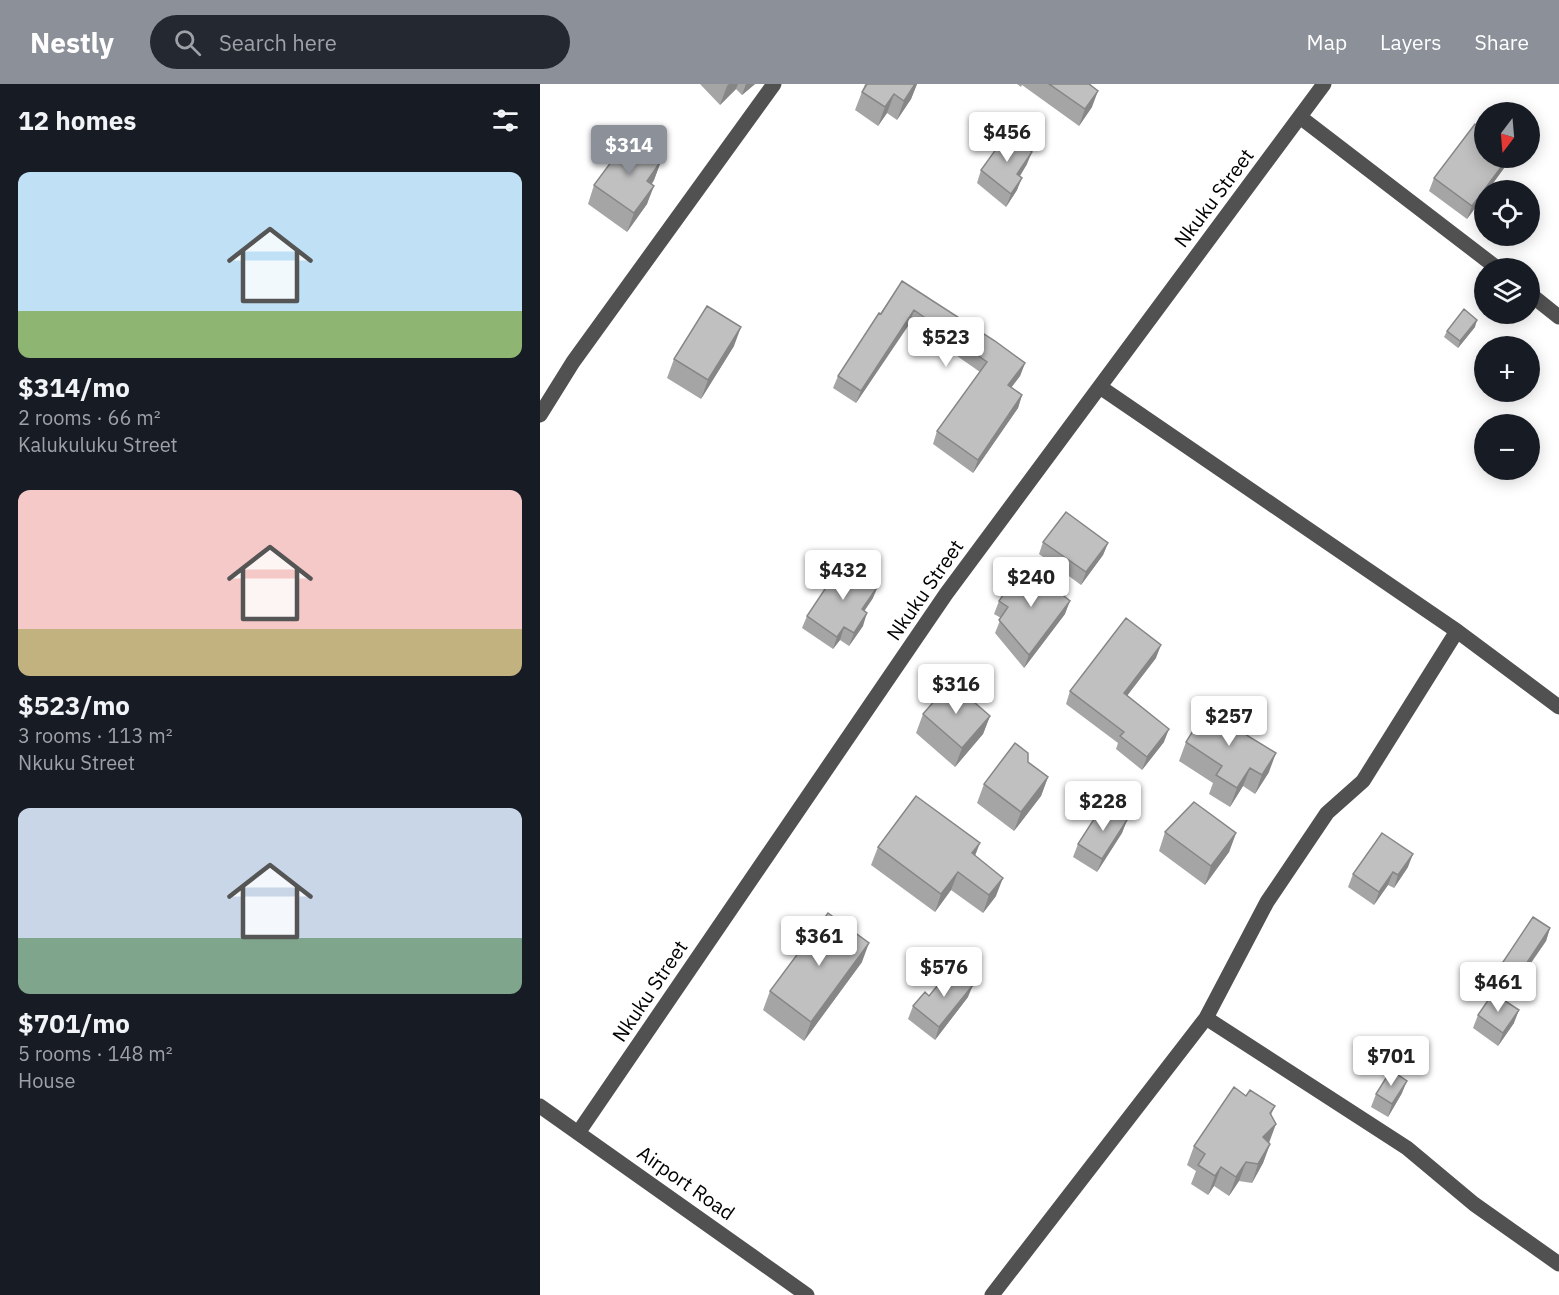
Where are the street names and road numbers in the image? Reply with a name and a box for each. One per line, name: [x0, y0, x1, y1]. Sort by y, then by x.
street label: Nkuku Street: [1168, 143, 1260, 253]
street label: Nkuku Street: [880, 534, 969, 645]
street label: Nkuku Street: [606, 935, 694, 1047]
street label: Airport Road: [632, 1139, 740, 1226]

